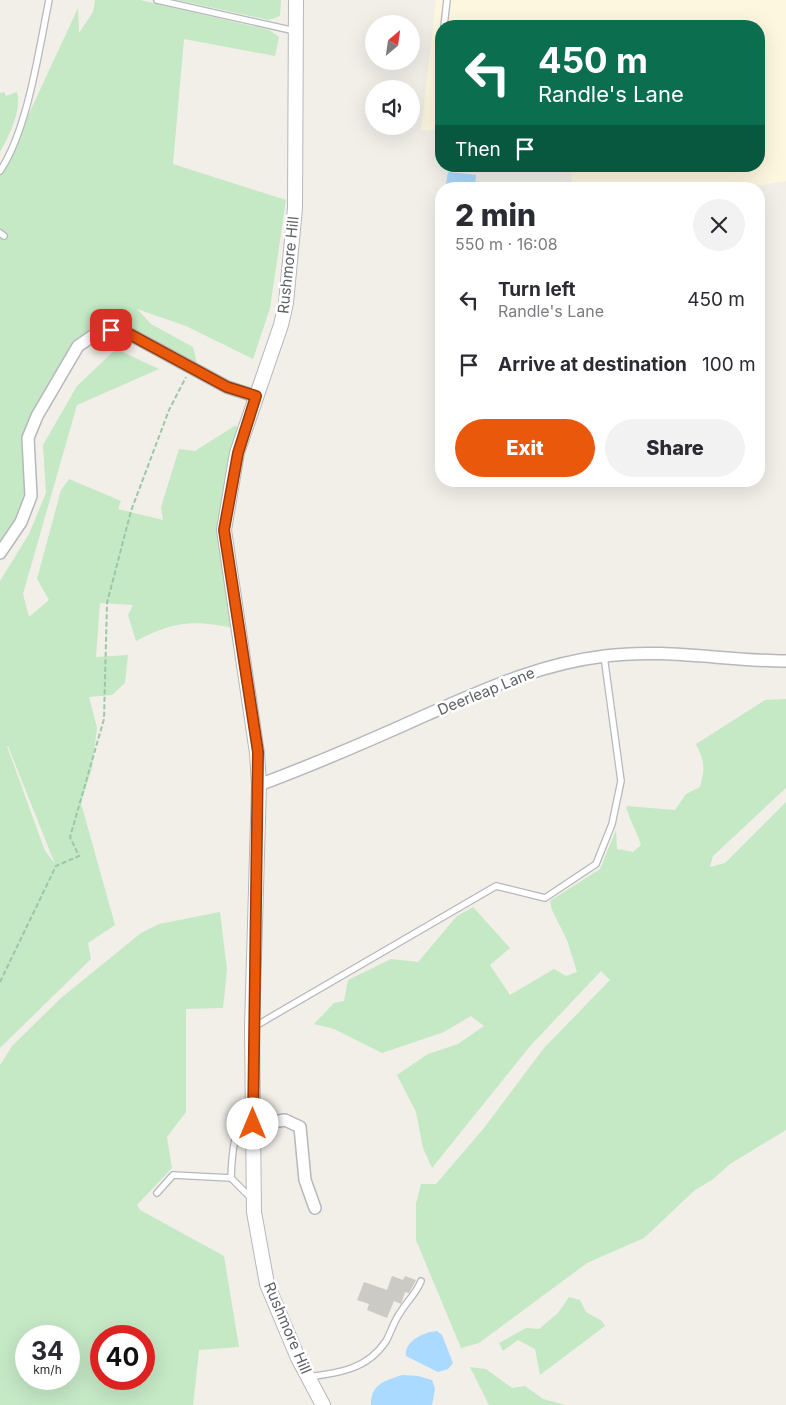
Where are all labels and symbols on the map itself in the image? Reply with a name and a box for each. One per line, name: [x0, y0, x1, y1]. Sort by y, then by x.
north arrow: [365, 15, 420, 70]
street label: Rushmore Hill: [273, 215, 303, 315]
pin: [90, 309, 132, 351]
street label: Deerleap Lane: [435, 663, 537, 719]
position arrow: [226, 1097, 278, 1149]
street label: Rushmore Hill: [260, 1279, 316, 1377]
speed limit sign: 40: [90, 1325, 155, 1390]

